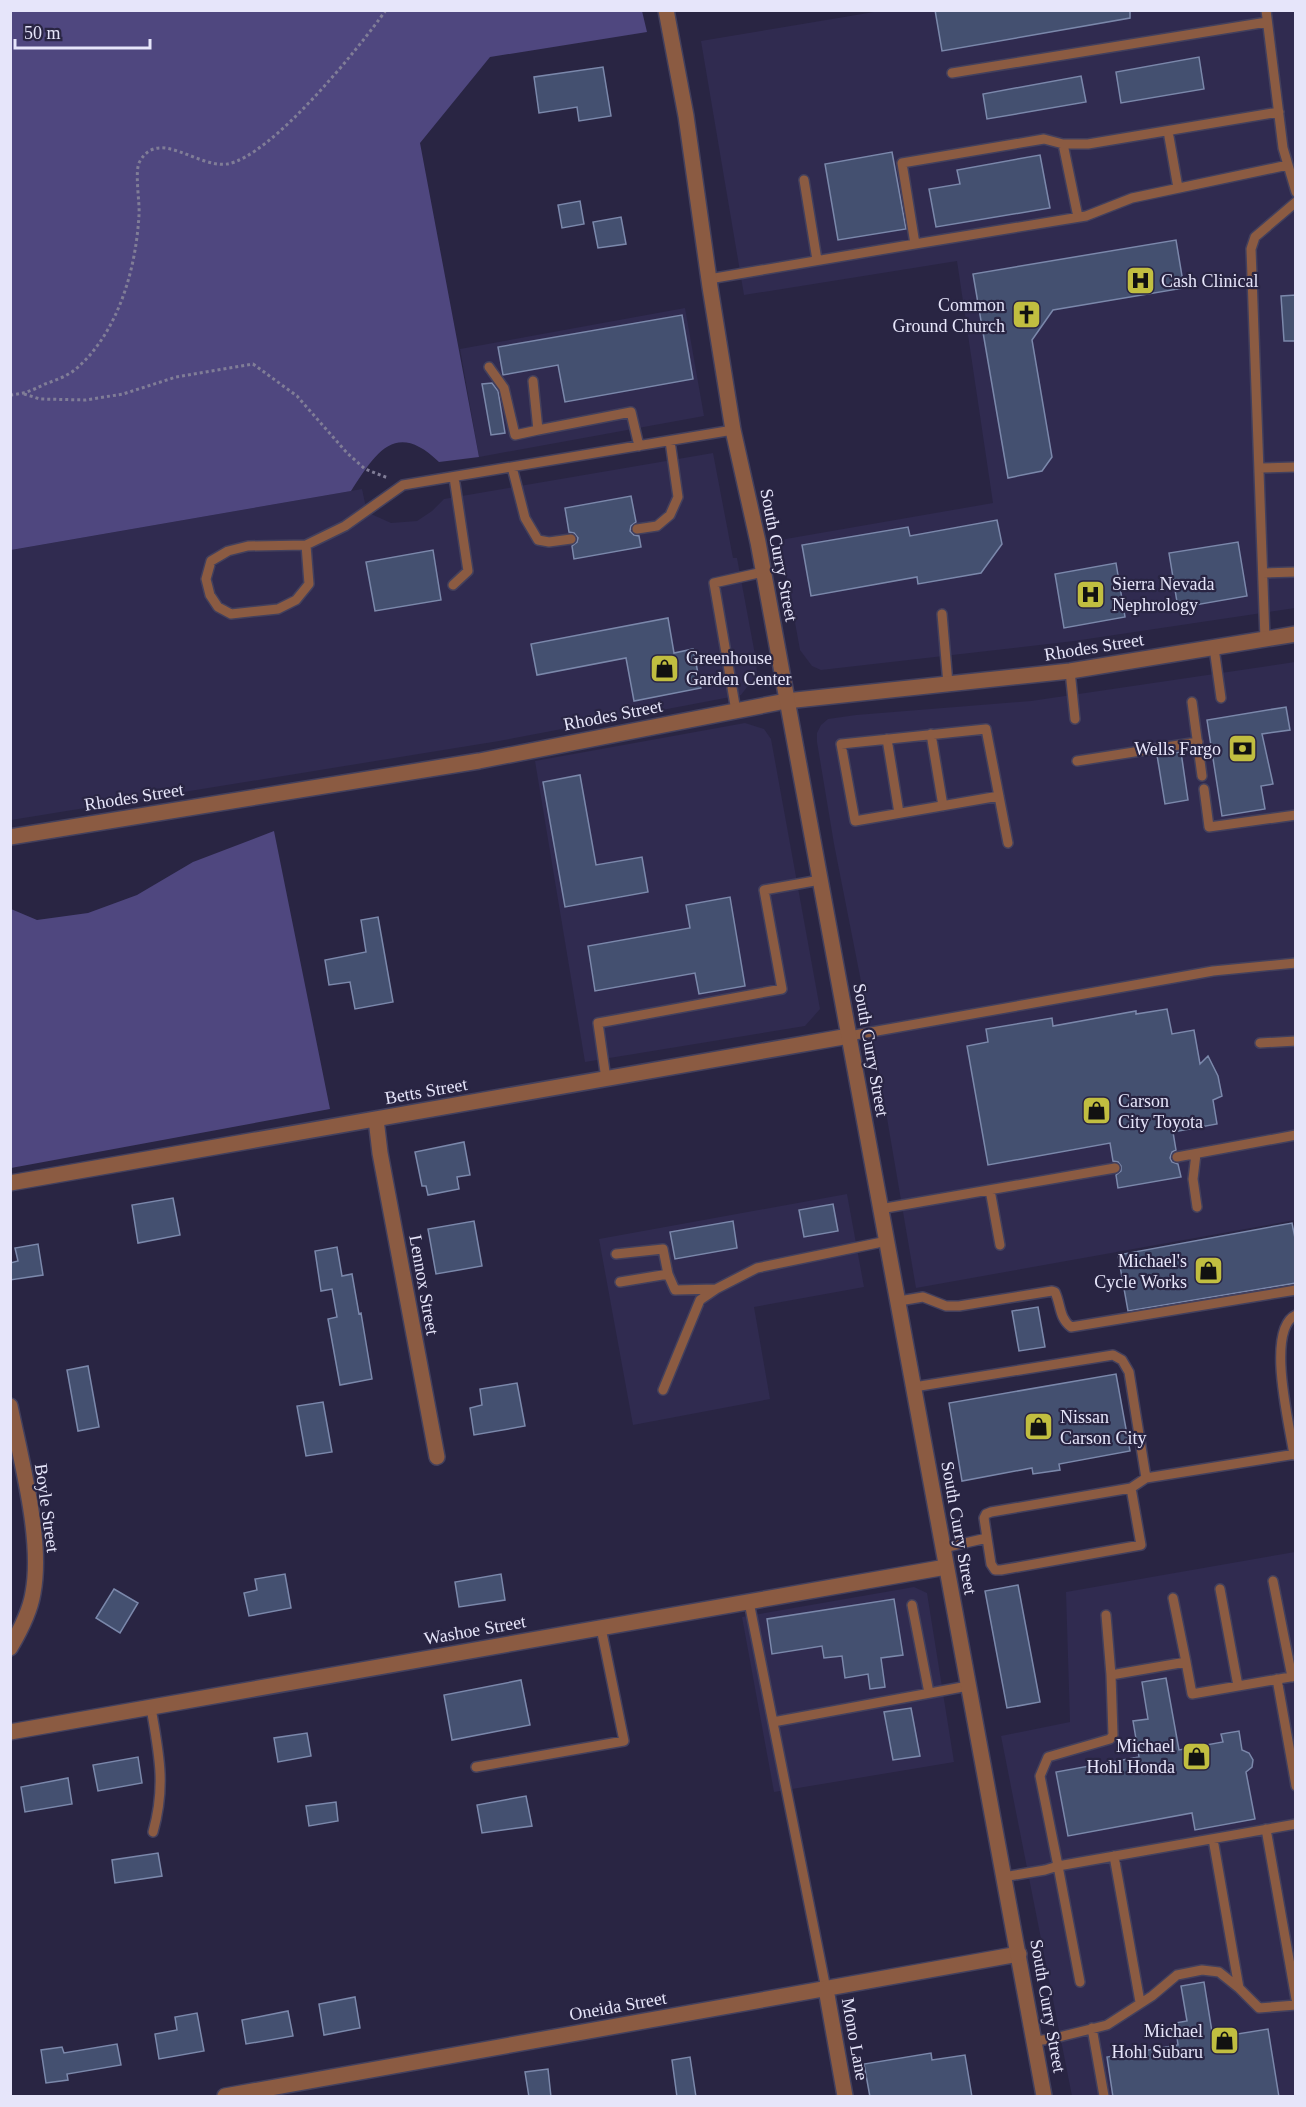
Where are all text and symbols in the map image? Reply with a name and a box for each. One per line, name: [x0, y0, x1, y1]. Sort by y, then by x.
scale bar: [15, 12, 150, 50]
text: 50 m: [24, 23, 61, 43]
hospital icon: Cash Clinical: [1124, 265, 1156, 297]
place label: Cash Clinical: [1161, 271, 1259, 291]
place label: Common Ground Church: [893, 295, 1005, 336]
church icon: Common Ground Church: [1010, 299, 1042, 331]
street label: South Curry Street: [756, 487, 802, 623]
place label: Sierra Nevada Nephrology: [1112, 574, 1214, 615]
hospital icon: Sierra Nevada Nephrology: [1075, 578, 1107, 610]
street label: Rhodes Street: [1043, 629, 1145, 665]
place label: Greenhouse Garden Center: [686, 648, 791, 689]
shop icon: Greenhouse Garden Center: [649, 652, 681, 684]
street label: Rhodes Street: [562, 696, 664, 734]
bank icon: Wells Fargo: [1226, 733, 1258, 765]
place label: Wells Fargo: [1134, 739, 1221, 759]
street label: Rhodes Street: [83, 779, 185, 815]
street label: South Curry Street: [849, 982, 893, 1118]
street label: Betts Street: [383, 1074, 469, 1108]
place label: Carson City Toyota: [1118, 1091, 1203, 1132]
shop icon: Carson City Toyota: [1081, 1095, 1113, 1127]
street label: Lennox Street: [405, 1233, 443, 1337]
place label: Michael's Cycle Works: [1094, 1251, 1187, 1292]
shop icon: Michael's Cycle Works: [1192, 1255, 1224, 1287]
place label: Nissan Carson City: [1060, 1407, 1147, 1448]
shop icon: Nissan Carson City: [1023, 1411, 1055, 1443]
street label: South Curry Street: [937, 1460, 981, 1596]
street label: Boyle Street: [31, 1462, 63, 1554]
street label: Washoe Street: [423, 1611, 527, 1649]
place label: Michael Hohl Honda: [1087, 1736, 1175, 1777]
shop icon: Michael Hohl Honda: [1180, 1740, 1212, 1772]
street label: South Curry Street: [1026, 1938, 1070, 2074]
street label: Oneida Street: [568, 1988, 668, 2024]
street label: Mono Lane: [838, 1996, 872, 2082]
place label: Michael Hohl Subaru: [1112, 2021, 1203, 2062]
shop icon: Michael Hohl Subaru: [1208, 2025, 1240, 2057]

